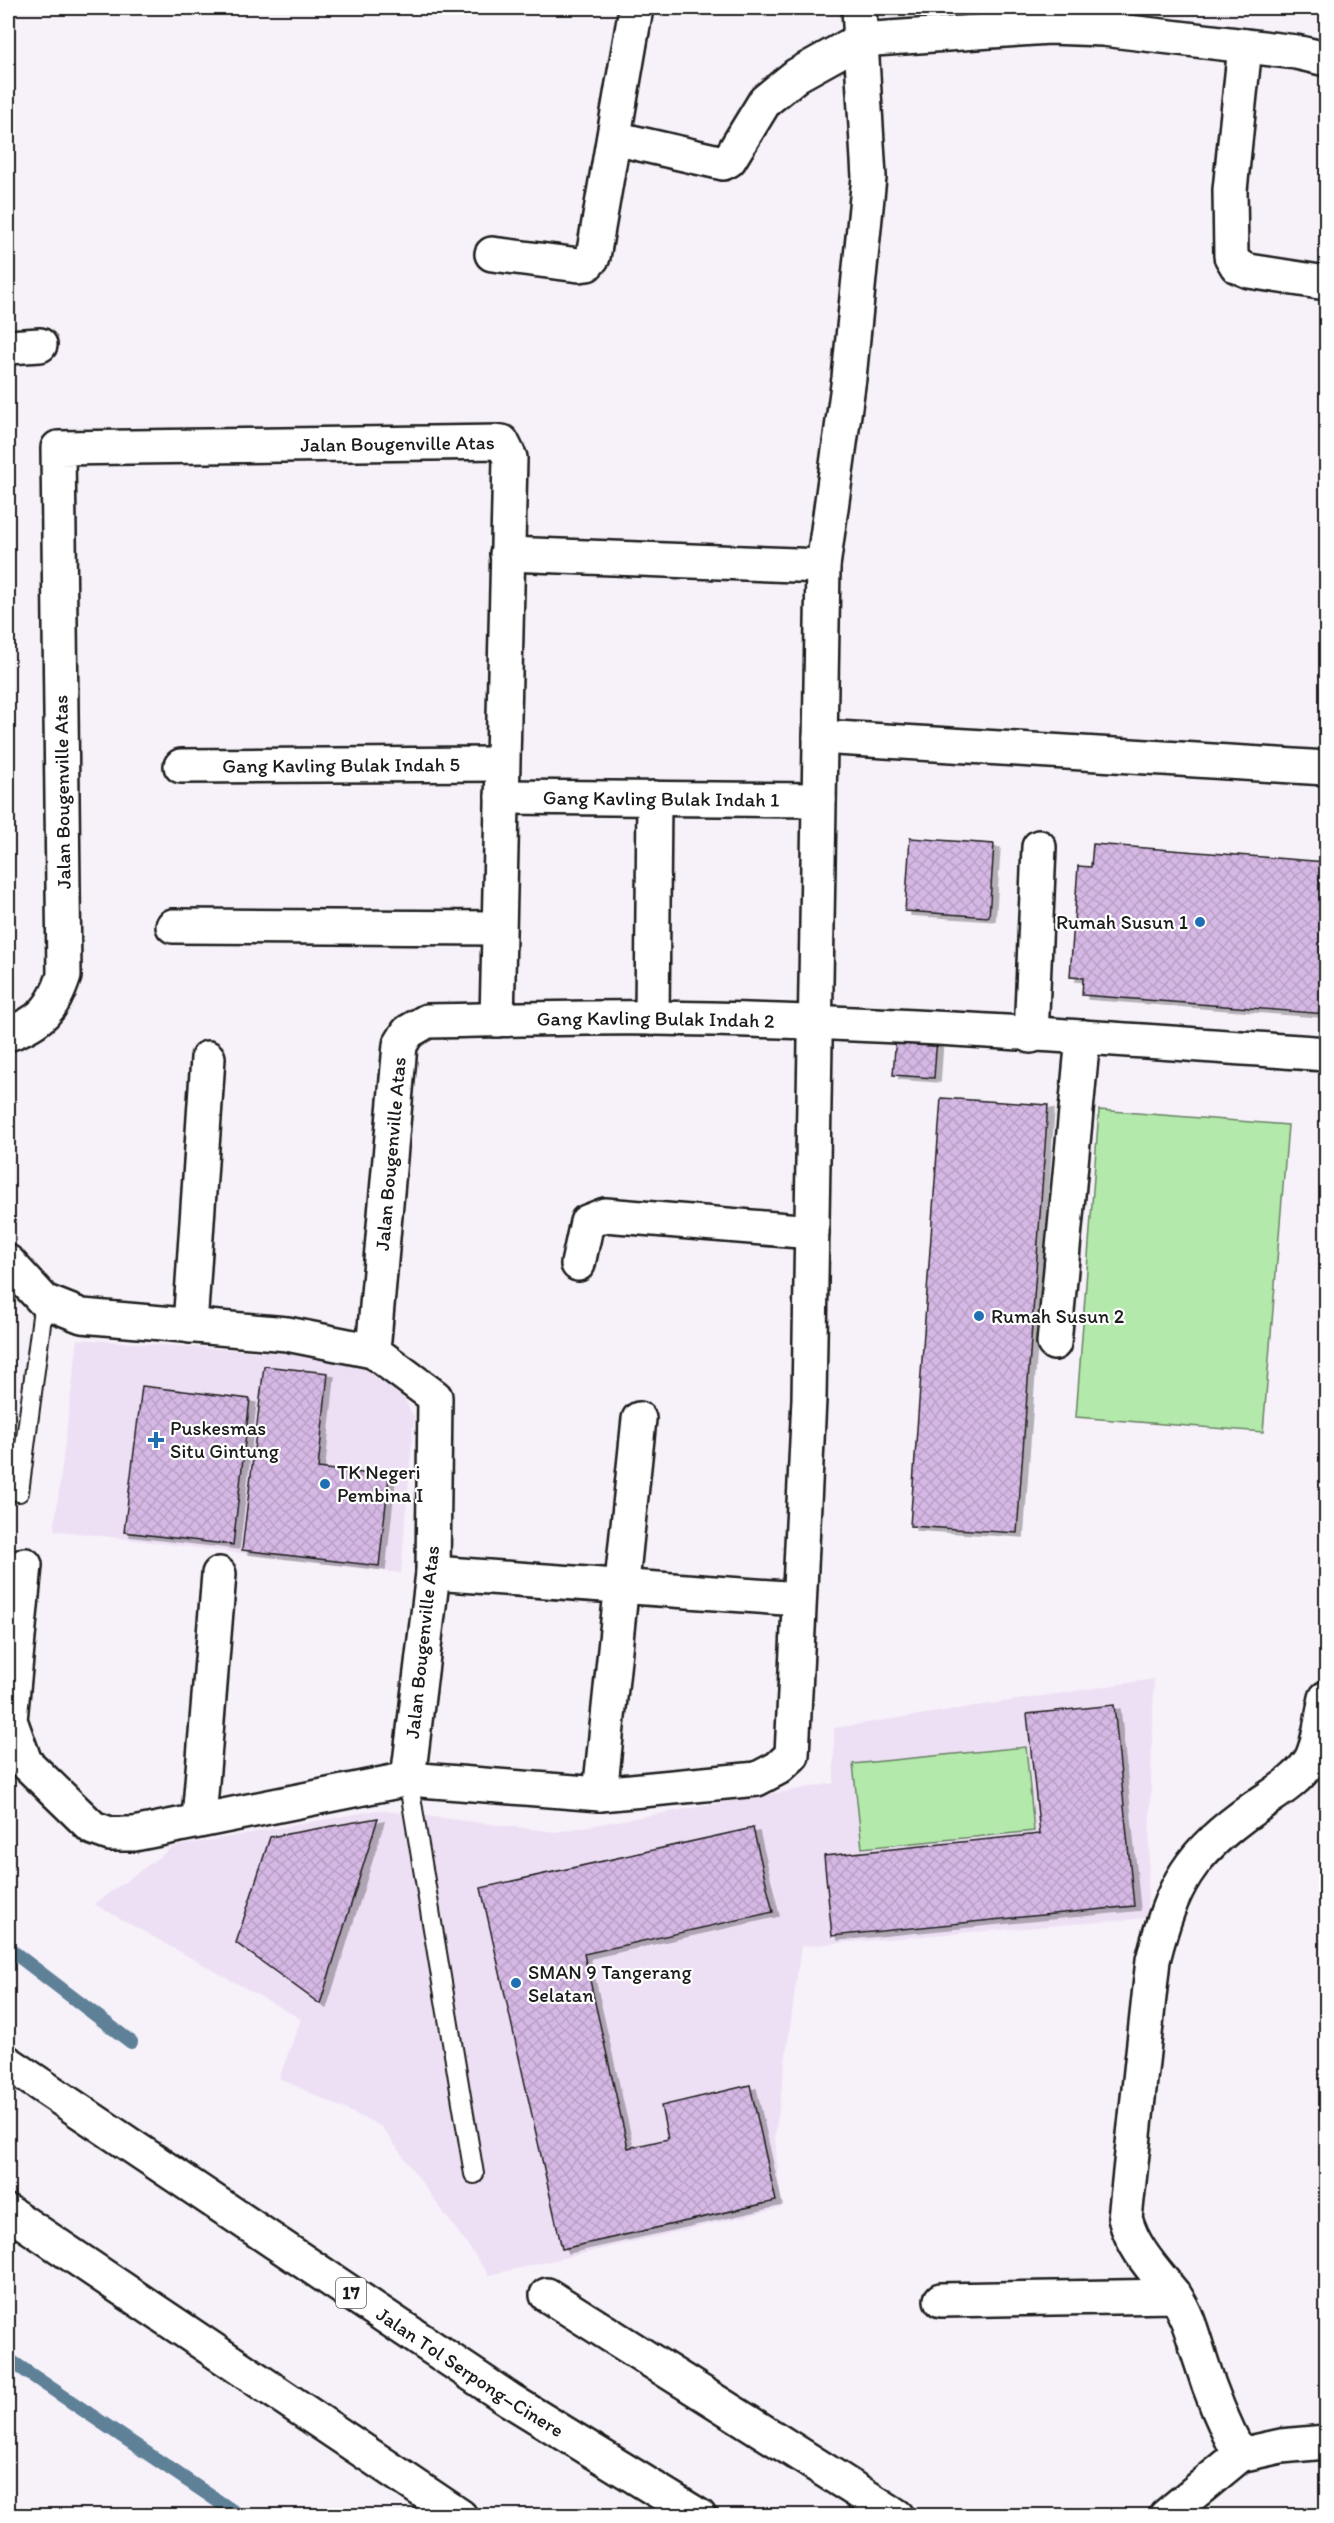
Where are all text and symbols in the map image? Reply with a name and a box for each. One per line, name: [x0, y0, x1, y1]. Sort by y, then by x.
street label: Jalan Bougenville Atas: [300, 430, 495, 457]
street label: Jalan Bougenville Atas: [48, 695, 76, 889]
street label: Gang Kavling Bulak Indah 5: [222, 752, 460, 778]
street label: Gang Kavling Bulak Indah 1: [543, 785, 779, 812]
place label: Rumah Susun 1: [1056, 910, 1188, 934]
marker: Rumah Susun 1: [1193, 915, 1207, 929]
street label: Gang Kavling Bulak Indah 2: [536, 1006, 775, 1033]
street label: Jalan Bougenville Atas: [370, 1056, 411, 1252]
place label: Rumah Susun 2: [991, 1304, 1125, 1328]
marker: Rumah Susun 2: [972, 1309, 986, 1323]
place label: Puskesmas Situ Gintung: [170, 1416, 280, 1463]
marker: Puskesmas Situ Gintung: [147, 1431, 165, 1449]
place label: TK Negeri Pembina I: [337, 1460, 423, 1507]
marker: TK Negeri Pembina I: [318, 1477, 332, 1491]
street label: Jalan Bougenville Atas: [400, 1544, 444, 1740]
place label: SMAN 9 Tangerang Selatan: [528, 1960, 692, 2007]
marker: SMAN 9 Tangerang Selatan: [509, 1976, 523, 1990]
road number: 17: [336, 2278, 366, 2308]
street label: Jalan Tol Serpong–Cinere: [372, 2302, 568, 2442]

